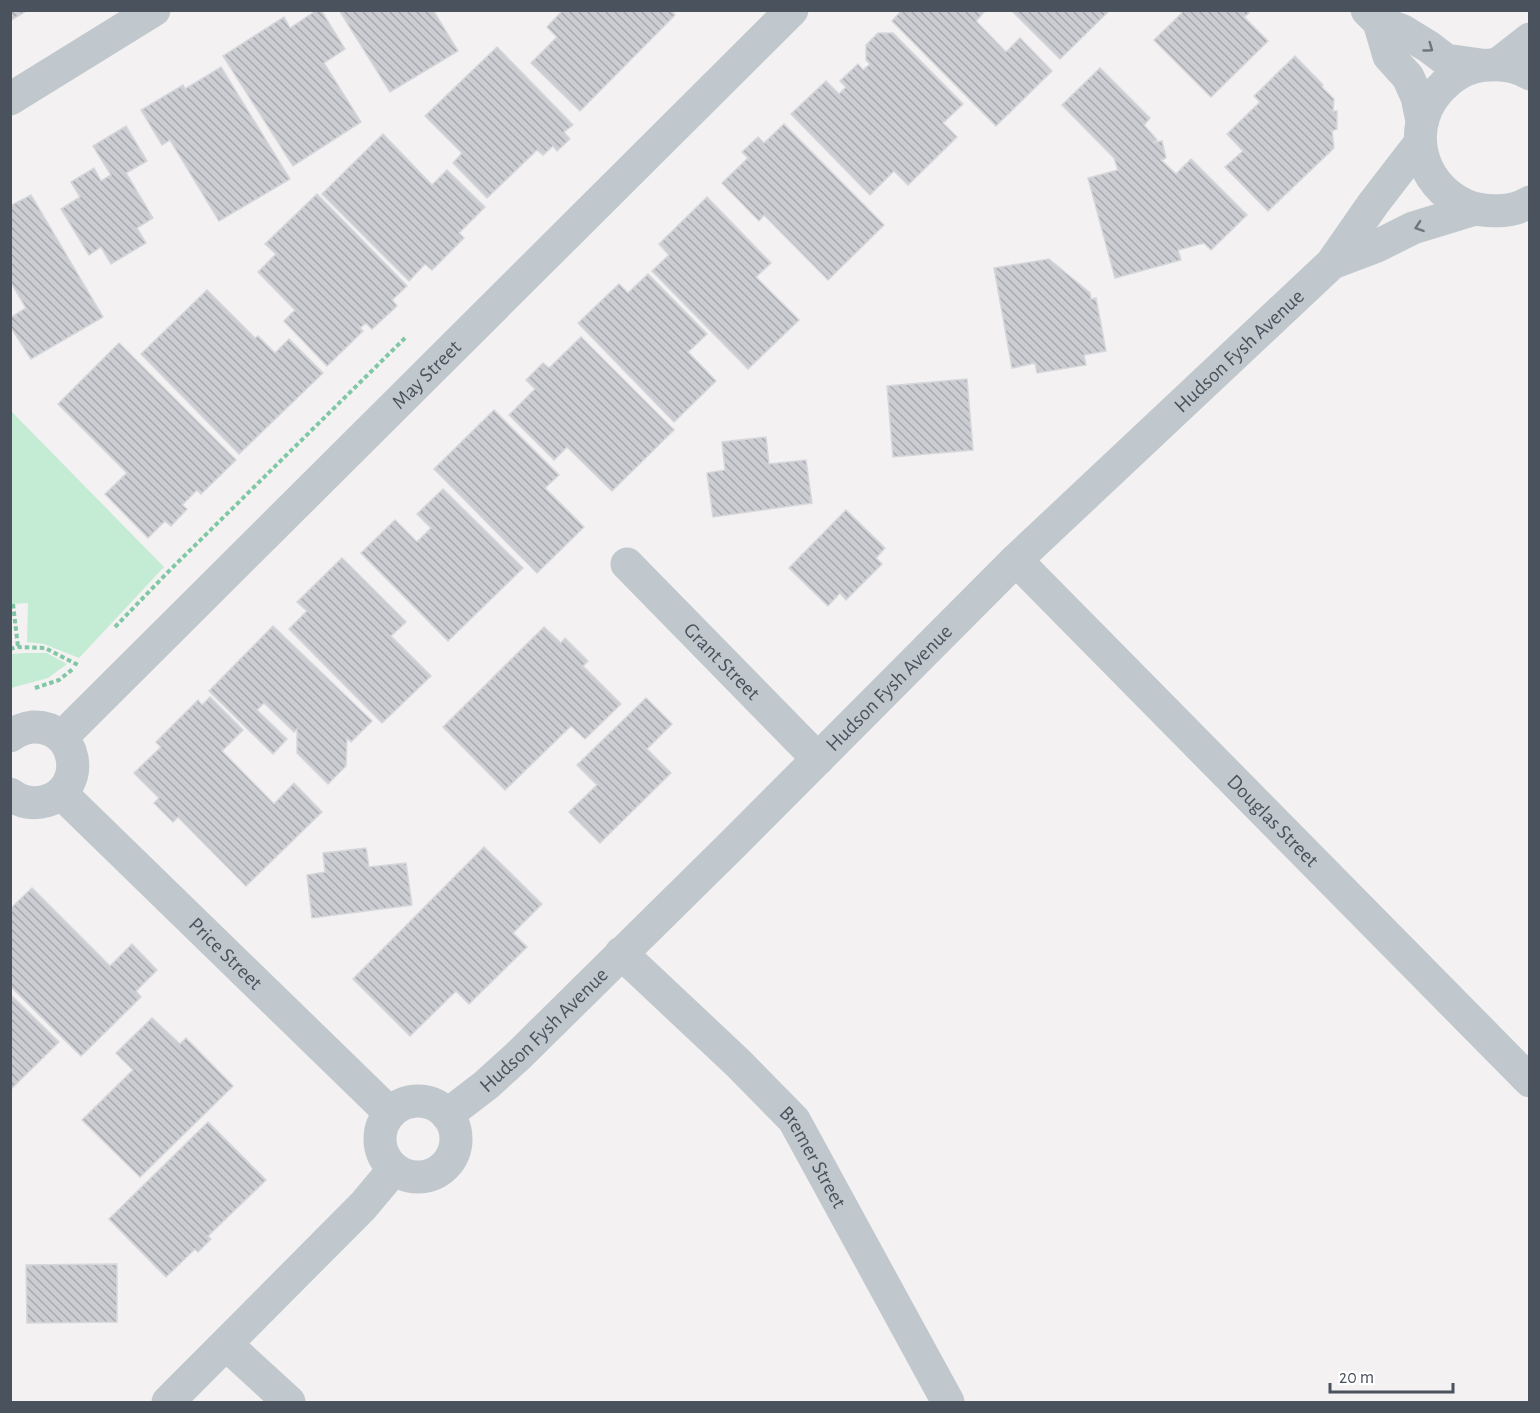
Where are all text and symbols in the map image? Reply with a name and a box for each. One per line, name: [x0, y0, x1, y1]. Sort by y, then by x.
one-way arrow: [1422, 41, 1433, 52]
one-way arrow: [1415, 219, 1425, 232]
street label: Hudson Fysh Avenue: [1170, 285, 1308, 417]
street label: May Street: [388, 336, 465, 413]
street label: Grant Street: [680, 619, 764, 704]
street label: Hudson Fysh Avenue: [822, 621, 956, 755]
street label: Douglas Street: [1223, 771, 1323, 871]
street label: Price Street: [185, 914, 266, 994]
street label: Hudson Fysh Avenue: [476, 964, 612, 1096]
street label: Bremer Street: [775, 1102, 850, 1212]
scale bar: [1330, 1356, 1453, 1394]
text: 20 m: [1339, 1369, 1374, 1387]

